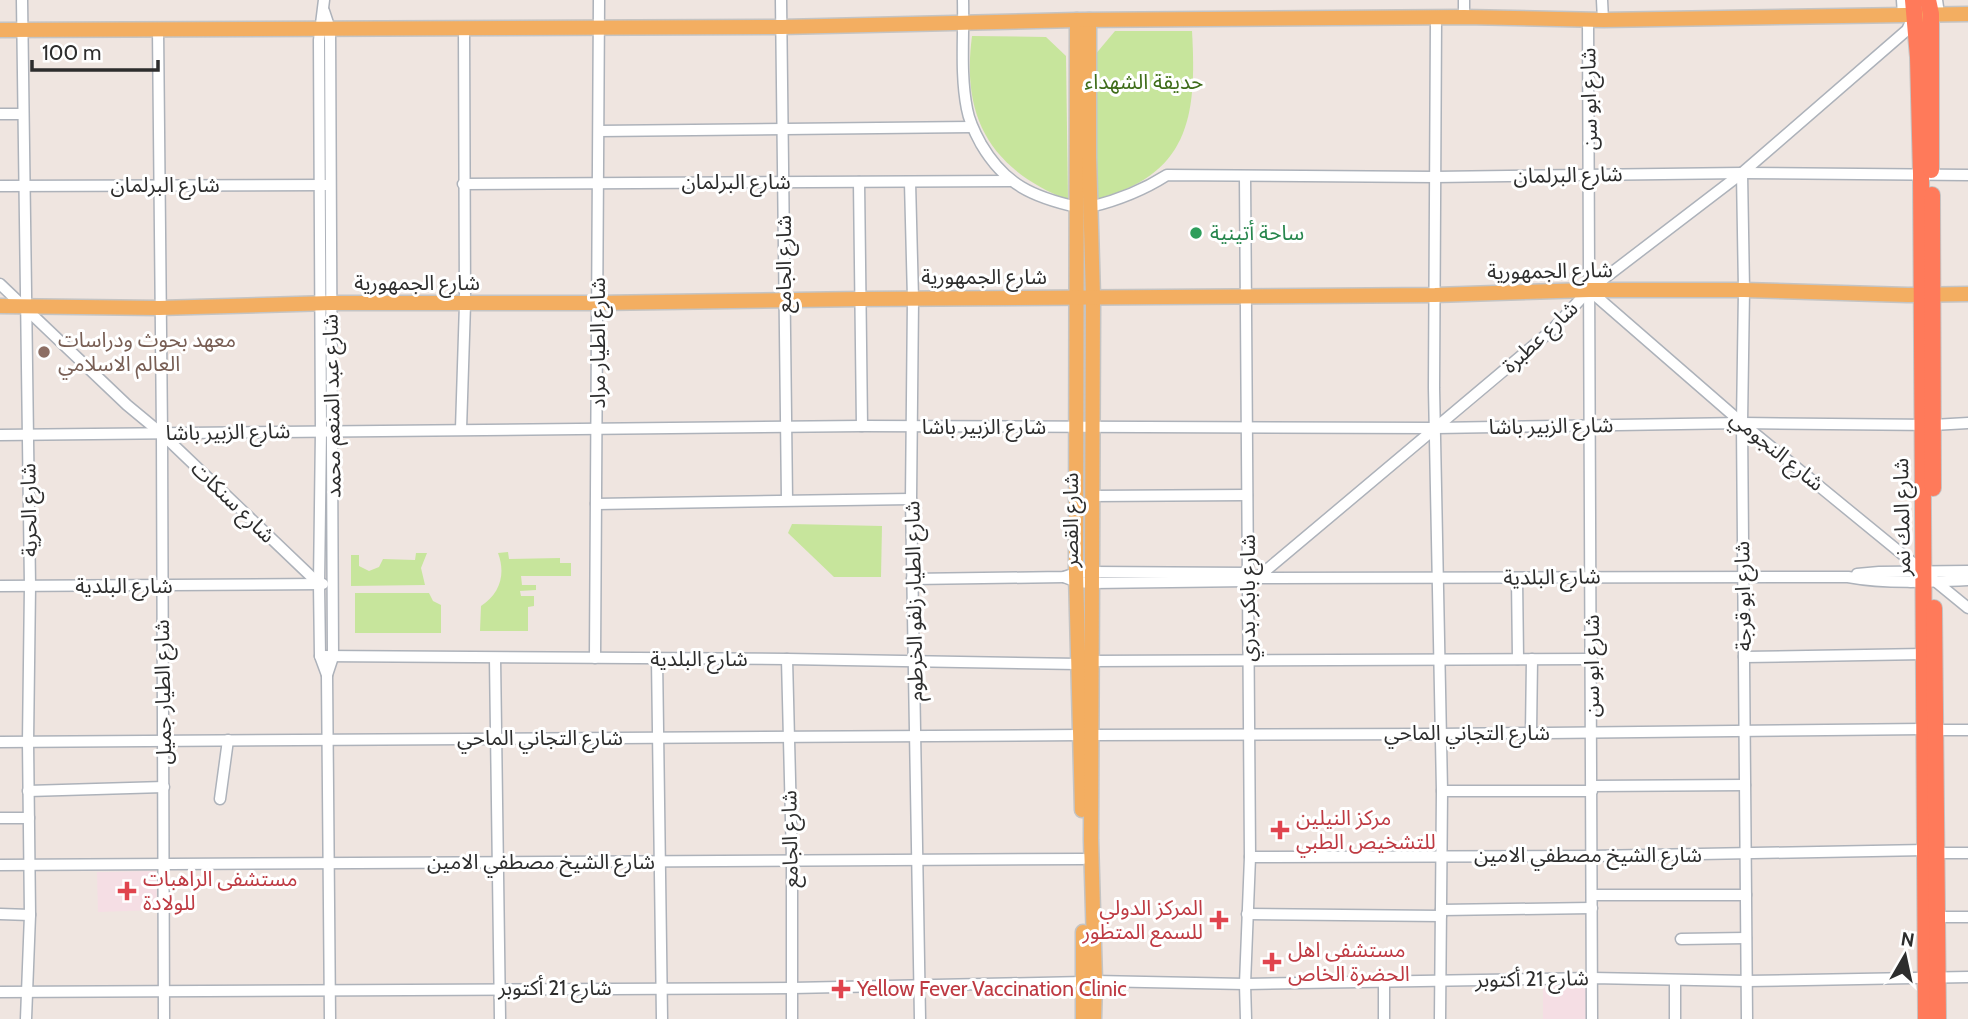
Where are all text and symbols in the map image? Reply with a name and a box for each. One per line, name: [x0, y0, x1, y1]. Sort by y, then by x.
scale bar: [32, 28, 158, 72]
text: 100 m: [42, 40, 101, 65]
street label: شارع ابو سن: [1575, 47, 1605, 151]
park label: حديقة الشهداء: [1085, 69, 1203, 94]
street label: شارع البرلمان: [1513, 161, 1623, 191]
street label: شارع البرلمان: [681, 169, 791, 197]
street label: شارع البرلمان: [110, 172, 220, 200]
street label: شارع الجامع: [771, 215, 799, 313]
place label: ساحة أتينية: [1210, 220, 1304, 245]
marker: ساحة أتينية: [1188, 225, 1204, 241]
street label: شارع الجمهورية: [1487, 257, 1613, 287]
street label: شارع الجمهورية: [921, 264, 1047, 292]
street label: شارع الجمهورية: [354, 270, 480, 298]
street label: شارع الطيار مراد: [585, 277, 613, 409]
street label: شارع عطبرة: [1497, 295, 1585, 380]
street label: شارع عبد المنعم محمد: [317, 314, 349, 498]
place label: معهد بحوث ودراسات العالم الاسلامي: [58, 327, 236, 380]
marker: معهد بحوث ودراسات العالم الاسلامي: [36, 344, 52, 360]
street label: شارع النجومي: [1723, 405, 1829, 499]
street label: شارع الزبير باشا: [1488, 412, 1614, 442]
street label: شارع الزبير باشا: [922, 414, 1046, 442]
street label: شارع الزبير باشا: [165, 418, 291, 448]
street label: شارع سنكات: [184, 456, 280, 550]
street label: شارع المك نمر: [1888, 458, 1918, 577]
street label: شارع الحرية: [15, 463, 45, 557]
street label: شارع القصر: [1058, 473, 1086, 568]
street label: شارع الطيار زلفو الخرطوم: [899, 500, 932, 702]
street label: شارع بابكر بدري: [1235, 534, 1264, 662]
street label: شارع ابو قرجة: [1729, 541, 1759, 651]
street label: شارع البلدية: [1503, 563, 1601, 593]
street label: شارع البلدية: [75, 573, 173, 601]
street label: شارع ابو سن: [1579, 615, 1607, 717]
street label: شارع الطيار جميل: [149, 619, 179, 765]
street label: شارع البلدية: [650, 646, 748, 674]
street label: شارع التجاني الماحي: [1384, 720, 1550, 749]
street label: شارع التجاني الماحي: [457, 725, 623, 754]
street label: شارع الجامع: [776, 790, 806, 888]
place label: مركز النيلين للتشخيص الطبي: [1296, 805, 1436, 858]
marker: مركز النيلين للتشخيص الطبي: [1270, 820, 1290, 840]
street label: شارع الشيخ مصطفي الامين: [1474, 842, 1702, 871]
street label: شارع الشيخ مصطفي الامين: [427, 849, 655, 878]
place label: مستشفى الراهبات للولادة: [143, 866, 298, 915]
marker: مستشفى الراهبات للولادة: [117, 881, 137, 901]
place label: المركز الدولي للسمع المتطور: [1081, 895, 1203, 947]
marker: المركز الدولي للسمع المتطور: [1209, 910, 1229, 930]
north arrow: [1870, 921, 1940, 991]
text: N: [1899, 927, 1916, 952]
place label: مستشفى اهل الحضرة الخاص: [1288, 937, 1410, 986]
marker: مستشفى اهل الحضرة الخاص: [1262, 952, 1282, 972]
street label: شارع 21 أكتوبر: [1474, 965, 1589, 995]
street label: شارع 21 أكتوبر: [497, 975, 612, 1003]
place label: Yellow Fever Vaccination Clinic: [856, 976, 1127, 1001]
marker: Yellow Fever Vaccination Clinic: [831, 979, 851, 999]

